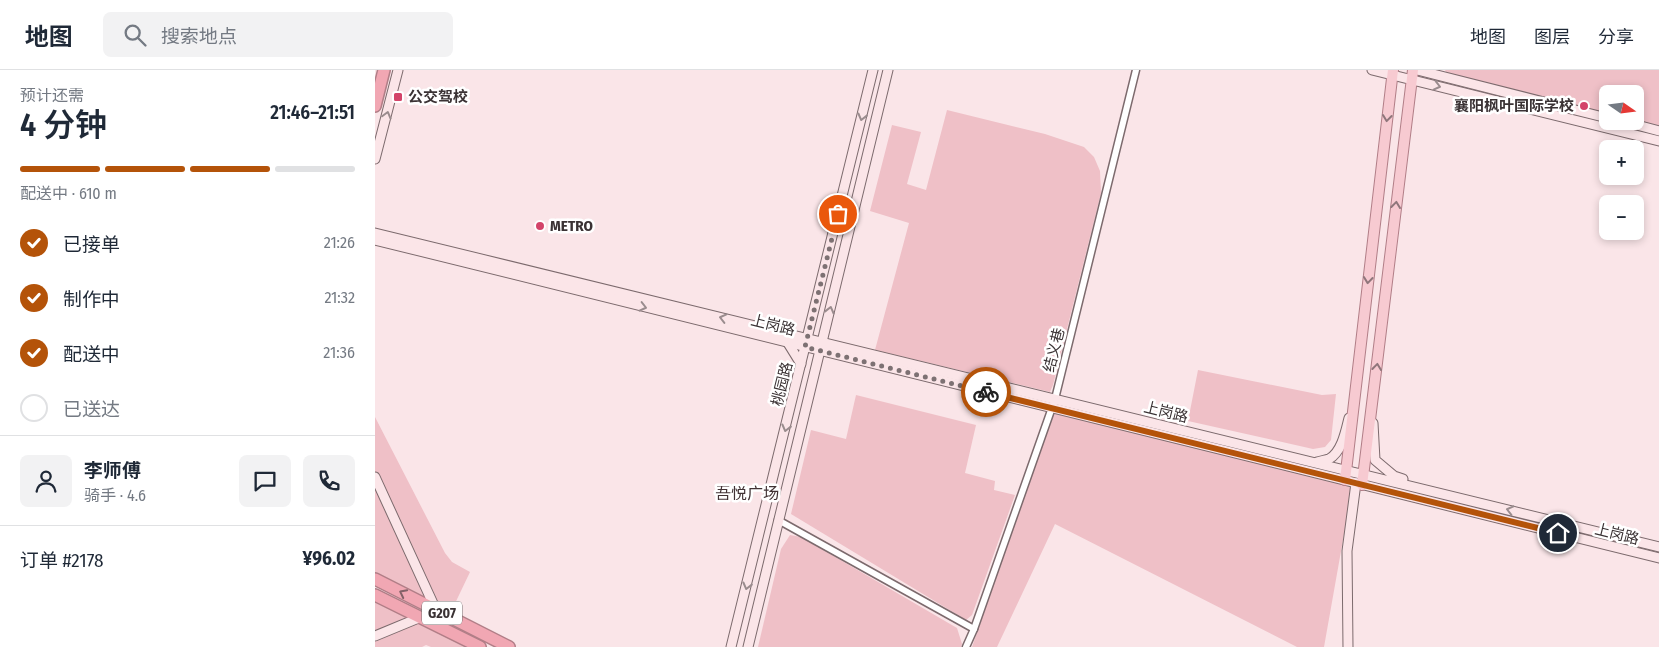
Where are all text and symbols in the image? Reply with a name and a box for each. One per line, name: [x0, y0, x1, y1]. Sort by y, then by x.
search box: [103, 12, 453, 57]
icon: search: [121, 21, 149, 49]
text: 地图: [25, 23, 73, 51]
text: 搜索地点: [161, 25, 237, 48]
text: 地图: [1470, 26, 1506, 48]
text: 图层: [1534, 26, 1570, 48]
text: 分享: [1598, 26, 1634, 48]
one-way arrow: [1432, 80, 1441, 91]
north arrow: [1599, 85, 1644, 130]
map controls: [1599, 85, 1644, 240]
text: 预计还需: [20, 86, 84, 105]
place label: 公交驾校: [408, 88, 468, 106]
marker: 公交驾校: [392, 91, 404, 103]
place label: 襄阳枫叶国际学校: [1454, 97, 1574, 115]
marker: 襄阳枫叶国际学校: [1578, 100, 1590, 112]
text: 21:46–21:51: [270, 101, 355, 124]
text: 4 分钟: [20, 106, 107, 144]
one-way arrow: [381, 111, 391, 119]
one-way arrow: [857, 113, 868, 122]
one-way arrow: [1382, 115, 1393, 123]
button: +: [1599, 140, 1644, 185]
text: 配送中 · 610 m: [20, 184, 117, 203]
pin: [817, 193, 859, 235]
button: −: [1599, 195, 1644, 240]
icon: bag: [824, 200, 852, 228]
one-way arrow: [1390, 201, 1401, 209]
place label: METRO: [550, 217, 593, 235]
marker: METRO: [534, 220, 546, 232]
icon: check: [20, 229, 48, 257]
text: 已接单: [63, 233, 120, 256]
text: 21:26: [324, 233, 355, 252]
one-way arrow: [1363, 276, 1374, 284]
icon: check: [20, 284, 48, 312]
text: 制作中: [63, 288, 120, 311]
text: 21:32: [324, 288, 355, 307]
one-way arrow: [639, 301, 648, 312]
one-way arrow: [824, 305, 835, 314]
street label: 上岗路: [749, 311, 797, 339]
one-way arrow: [718, 313, 727, 324]
street label: 结义巷: [1040, 326, 1068, 374]
icon: check: [20, 339, 48, 367]
text: 配送中: [63, 343, 120, 366]
text: 21:36: [323, 343, 355, 362]
street label: 桃园路: [768, 360, 796, 408]
one-way arrow: [1371, 362, 1382, 370]
courier: [961, 367, 1011, 417]
icon: bike: [972, 378, 1000, 406]
text: 已送达: [63, 398, 120, 421]
street label: 上岗路: [1142, 398, 1190, 426]
one-way arrow: [781, 424, 792, 433]
button: person: [20, 455, 72, 507]
button: chat: [239, 455, 291, 507]
button: phone: [303, 455, 355, 507]
text: 李师傅: [84, 459, 141, 482]
district label: 吾悦广场: [715, 484, 779, 503]
text: 骑手 · 4.6: [84, 486, 146, 505]
one-way arrow: [1505, 505, 1514, 516]
pin: [1537, 512, 1579, 554]
icon: home: [1544, 519, 1572, 547]
street label: 上岗路: [1593, 520, 1641, 548]
text: ¥96.02: [303, 547, 355, 570]
text: 订单 #2178: [20, 549, 104, 572]
one-way arrow: [742, 581, 753, 590]
one-way arrow: [400, 589, 409, 599]
road number: G207: [422, 602, 462, 624]

